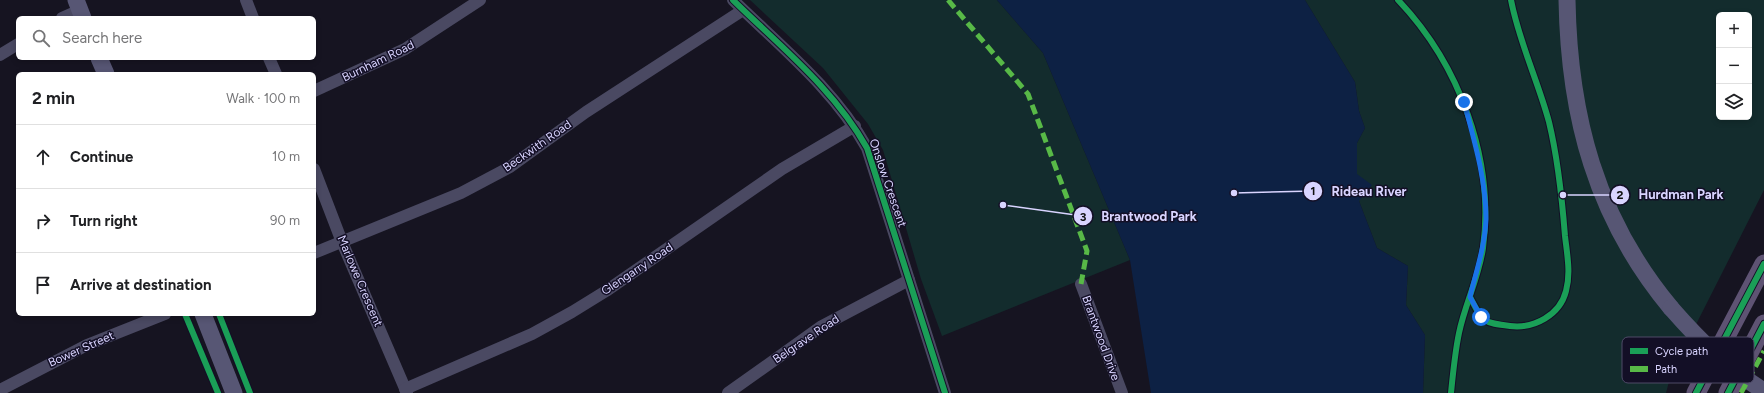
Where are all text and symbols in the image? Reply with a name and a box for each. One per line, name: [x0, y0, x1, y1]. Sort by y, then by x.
map controls: [1716, 12, 1752, 120]
button: +: [1716, 12, 1752, 48]
search box: [16, 16, 316, 60]
icon: search: [30, 27, 52, 49]
text: Search here: [62, 29, 142, 47]
street label: Burnham Road: [340, 38, 416, 84]
button: −: [1716, 48, 1752, 84]
button: layers: [1716, 84, 1752, 120]
text: 2 min: [32, 88, 75, 108]
text: Walk · 100 m: [226, 91, 300, 106]
route end: [1455, 93, 1473, 111]
street label: Beckwith Road: [500, 117, 574, 175]
street label: Onslow Crescent: [866, 137, 910, 229]
icon: ahead: [32, 146, 54, 168]
text: Continue: [70, 148, 133, 166]
text: 10 m: [272, 149, 300, 164]
callout: Rideau River: [1303, 178, 1415, 203]
callout: Hurdman Park: [1610, 182, 1731, 207]
text: 1: [1310, 184, 1316, 198]
text: Rideau River: [1331, 184, 1407, 199]
text: Hurdman Park: [1638, 187, 1724, 202]
text: 2: [1617, 188, 1624, 202]
callout: Brantwood Park: [1073, 204, 1204, 229]
text: Brantwood Park: [1101, 209, 1197, 224]
icon: right: [32, 210, 54, 232]
text: 3: [1080, 210, 1087, 224]
text: Turn right: [70, 212, 138, 230]
text: 90 m: [270, 213, 300, 228]
street label: Marlowe Crescent: [334, 233, 386, 329]
street label: Glengarry Road: [599, 240, 675, 298]
icon: arrive: [32, 274, 54, 296]
text: Arrive at destination: [70, 276, 211, 294]
street label: Brantwood Drive: [1079, 293, 1123, 383]
route start: [1472, 308, 1490, 326]
street label: Belgrave Road: [770, 312, 842, 366]
street label: Bower Street: [46, 328, 117, 370]
legend: [1622, 337, 1754, 383]
text: Cycle path: [1655, 345, 1708, 358]
text: Path: [1655, 363, 1677, 376]

